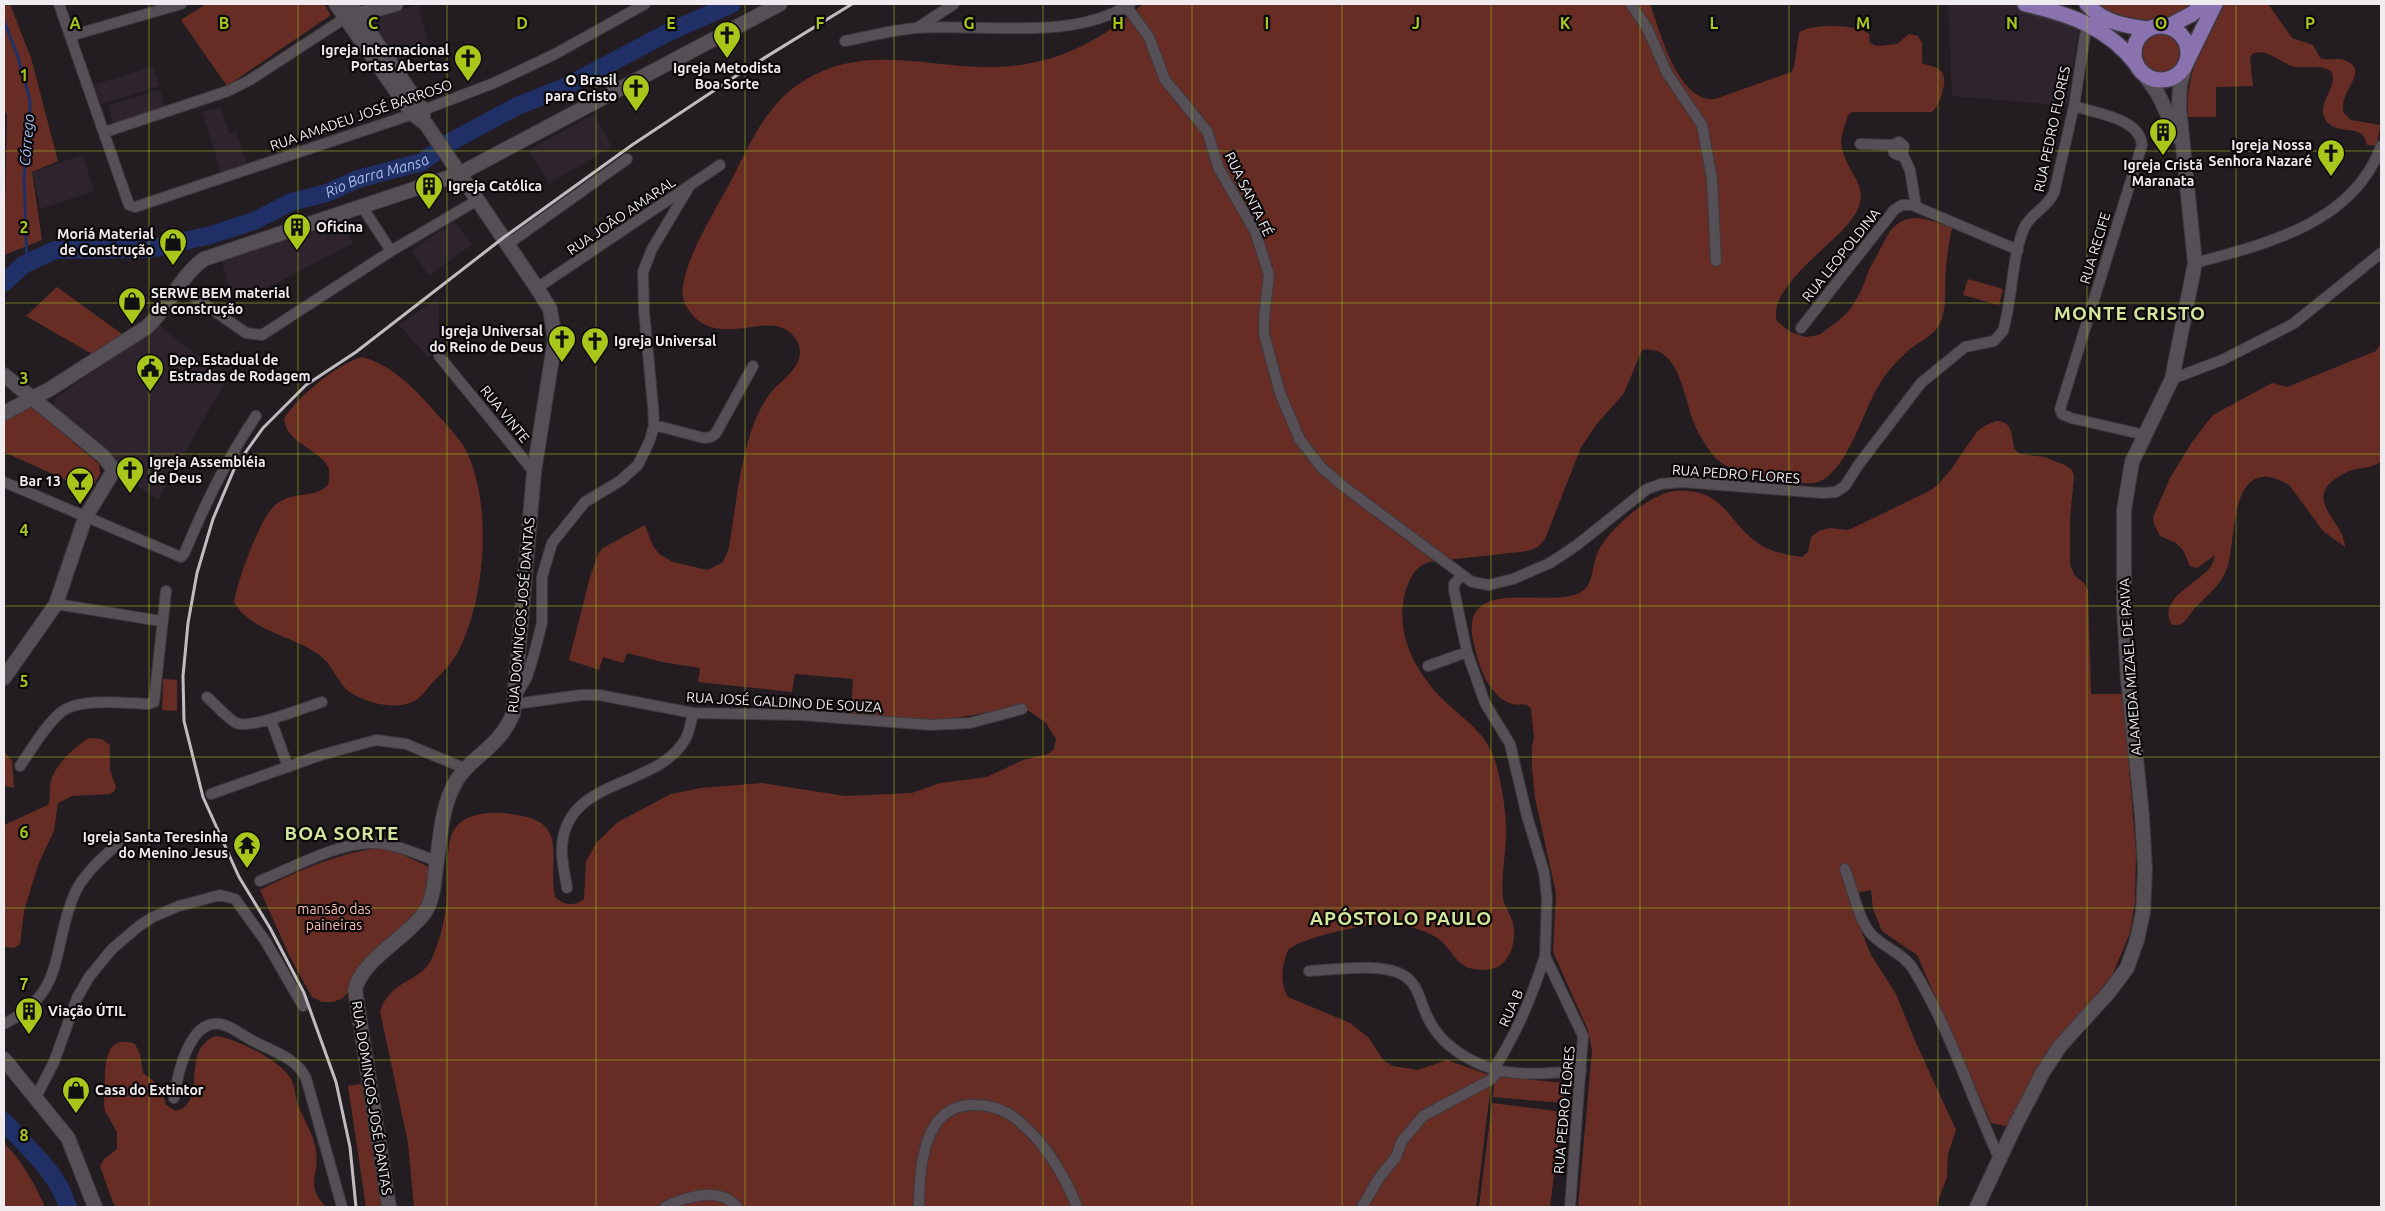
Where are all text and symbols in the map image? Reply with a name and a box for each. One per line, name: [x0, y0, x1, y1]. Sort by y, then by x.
text: A: [69, 14, 81, 32]
text: B: [219, 14, 229, 32]
text: C: [368, 14, 378, 32]
text: D: [516, 14, 528, 32]
text: E: [666, 14, 676, 32]
text: F: [816, 14, 825, 32]
text: G: [963, 14, 975, 32]
text: H: [1112, 14, 1124, 32]
text: I: [1265, 14, 1269, 32]
text: J: [1412, 14, 1420, 32]
text: K: [1560, 14, 1571, 32]
text: L: [1710, 14, 1719, 32]
text: M: [1856, 14, 1870, 32]
text: N: [2006, 14, 2018, 32]
text: O: [2155, 14, 2167, 32]
text: P: [2305, 14, 2315, 32]
church icon: Igreja Metodista Boa Sorte: [712, 20, 742, 59]
place label: Igreja Internacional Portas Abertas: [321, 42, 449, 74]
church icon: Igreja Internacional Portas Abertas: [453, 43, 483, 82]
place label: Igreja Metodista Boa Sorte: [673, 60, 781, 92]
street label: RUA PEDRO FLORES: [2031, 65, 2073, 193]
text: 1: [19, 66, 29, 84]
place label: O Brasil para Cristo: [545, 72, 617, 104]
church icon: O Brasil para Cristo: [621, 73, 651, 112]
street label: RUA AMADEU JOSÉ BARROSO: [267, 75, 454, 154]
water label: Córrego: [16, 113, 37, 167]
building icon: Igreja Cristã Maranata: [2148, 117, 2178, 156]
place label: Igreja Nossa Senhora Nazaré: [2209, 137, 2312, 169]
church icon: Igreja Nossa Senhora Nazaré: [2316, 138, 2346, 177]
street label: RUA SANTA FÉ: [1222, 149, 1277, 239]
water label: Rio Barra Mansa: [322, 151, 432, 201]
place label: Igreja Cristã Maranata: [2123, 157, 2203, 189]
building icon: Igreja Católica: [414, 171, 444, 210]
street label: RUA JOÃO AMARAL: [563, 173, 678, 258]
place label: Igreja Católica: [448, 178, 542, 194]
street label: RUA LEOPOLDINA: [1799, 205, 1883, 305]
street label: RUA RECIFE: [2076, 210, 2114, 286]
building icon: Oficina: [282, 212, 312, 251]
text: 2: [19, 218, 29, 236]
place label: Oficina: [316, 219, 363, 235]
place label: Moriá Material de Construção: [57, 226, 154, 259]
shop icon: Moriá Material de Construção: [158, 227, 188, 266]
place label: SERWE BEM material de construção: [151, 285, 290, 318]
shop icon: SERWE BEM material de construção: [117, 286, 147, 325]
district label: MONTE CRISTO: [2054, 302, 2206, 324]
place label: Igreja Universal do Reino de Deus: [429, 323, 543, 355]
church icon: Igreja Universal do Reino de Deus: [547, 324, 577, 363]
church icon: Igreja Universal: [580, 326, 610, 365]
place label: Igreja Universal: [614, 333, 716, 349]
place label: Dep. Estadual de Estradas de Rodagem: [169, 352, 311, 384]
public building icon: Dep. Estadual de Estradas de Rodagem: [135, 353, 165, 392]
text: 3: [19, 369, 29, 387]
street label: RUA VINTE: [477, 382, 533, 446]
place label: Igreja Assembléia de Deus: [149, 454, 266, 486]
church icon: Igreja Assembléia de Deus: [115, 455, 145, 494]
street label: RUA PEDRO FLORES: [1671, 462, 1801, 486]
bar icon: Bar 13: [65, 466, 95, 505]
place label: Bar 13: [19, 473, 61, 489]
street label: RUA DOMINGOS JOSÉ DANTAS: [503, 516, 538, 714]
text: 4: [19, 521, 29, 539]
street label: ALAMEDA MIZAEL DE PAIVA: [2116, 578, 2144, 756]
text: 5: [19, 672, 29, 690]
street label: RUA JOSÉ GALDINO DE SOUZA: [686, 688, 882, 715]
district label: BOA SORTE: [285, 822, 399, 844]
text: 6: [19, 823, 29, 841]
place label: Igreja Santa Teresinha do Menino Jesus: [83, 829, 228, 861]
temple icon: Igreja Santa Teresinha do Menino Jesus: [232, 830, 262, 869]
park label: mansão das paineiras: [297, 901, 371, 933]
district label: APÓSTOLO PAULO: [1310, 907, 1492, 929]
text: 7: [19, 975, 29, 993]
street label: RUA B: [1496, 987, 1526, 1029]
building icon: Viação ÚTIL: [14, 996, 44, 1035]
street label: RUA DOMINGOS JOSÉ DANTAS: [349, 1000, 396, 1196]
place label: Viação ÚTIL: [48, 1002, 126, 1020]
street label: RUA PEDRO FLORES: [1550, 1045, 1578, 1175]
shop icon: Casa do Extintor: [61, 1075, 91, 1114]
place label: Casa do Extintor: [95, 1082, 204, 1098]
text: 8: [19, 1126, 29, 1144]

